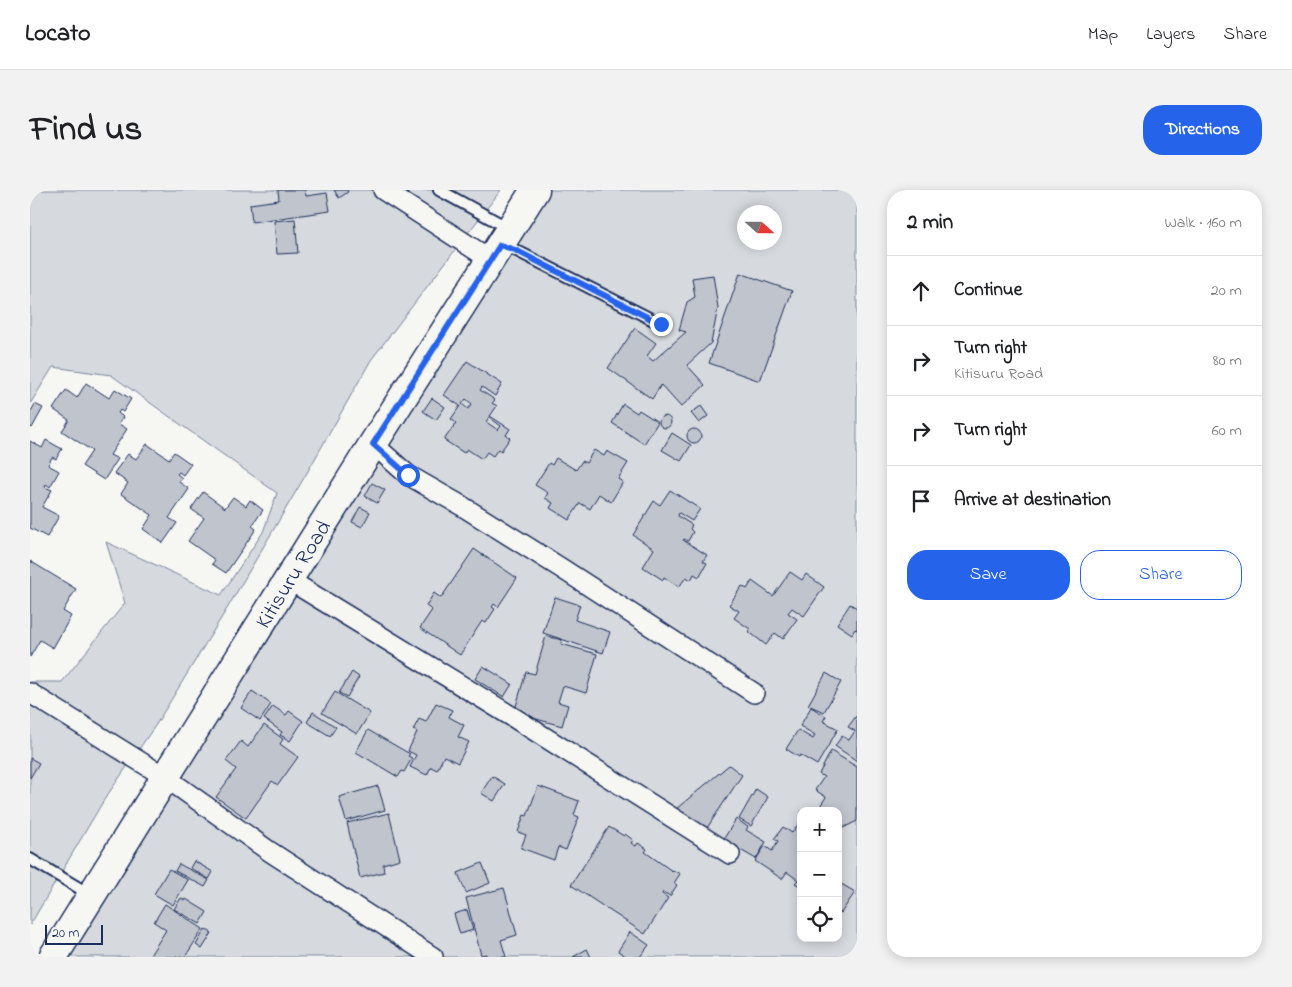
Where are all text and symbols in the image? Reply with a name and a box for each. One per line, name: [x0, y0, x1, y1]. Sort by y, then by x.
text: Locato: [25, 17, 91, 52]
text: Map: [1088, 22, 1118, 48]
text: Layers: [1146, 22, 1196, 48]
text: Share: [1224, 22, 1267, 48]
text: Find us: [30, 105, 142, 156]
button: Directions: [1143, 105, 1262, 155]
north arrow: [737, 205, 782, 250]
text: 2 min: [907, 208, 953, 238]
text: Walk · 160 m: [1164, 211, 1242, 235]
icon: ahead: [907, 277, 935, 305]
text: Continue: [954, 277, 1022, 304]
text: 20 m: [1211, 279, 1242, 303]
route end: [650, 313, 673, 336]
text: Turn right: [954, 335, 1027, 362]
icon: right: [907, 347, 935, 375]
text: 80 m: [1213, 349, 1242, 373]
text: Kitisuru Road: [954, 362, 1043, 386]
icon: right: [907, 417, 935, 445]
text: Turn right: [954, 417, 1027, 444]
text: 60 m: [1212, 419, 1242, 443]
route start: [397, 464, 420, 487]
icon: arrive: [907, 487, 935, 515]
text: Arrive at destination: [954, 487, 1111, 514]
street label: Kitisuru Road: [249, 515, 341, 636]
button: Save: [907, 550, 1070, 600]
button: Share: [1080, 550, 1242, 600]
map controls: [797, 807, 842, 942]
button: +: [797, 807, 842, 852]
button: −: [797, 852, 842, 897]
button: locate: [797, 897, 842, 942]
scale bar: [45, 922, 102, 945]
text: 20 m: [52, 923, 79, 944]

